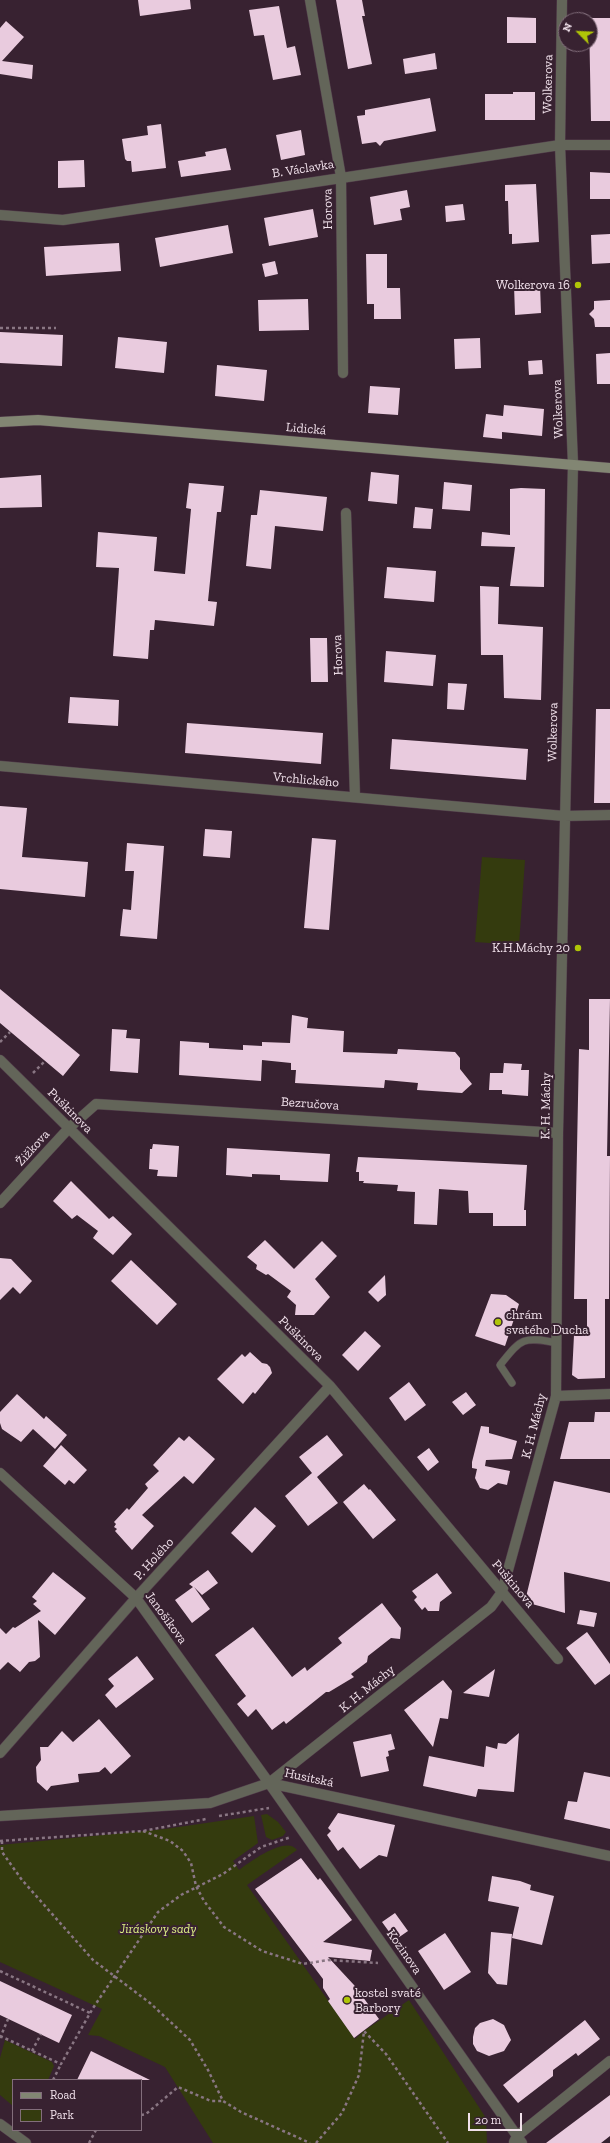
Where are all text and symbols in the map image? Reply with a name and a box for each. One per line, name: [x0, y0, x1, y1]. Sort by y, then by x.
north arrow: [558, 12, 598, 52]
text: N: [560, 21, 575, 34]
street label: Wolkerova: [540, 54, 556, 114]
street label: B. Václavka: [271, 156, 335, 182]
street label: Horova: [320, 188, 336, 230]
place label: Wolkerova 16: [496, 277, 570, 293]
marker: Wolkerova 16: [573, 280, 583, 290]
street label: Wolkerova: [549, 379, 567, 439]
street label: Lidická: [285, 419, 327, 439]
street label: Horova: [329, 634, 347, 676]
street label: Wolkerova: [545, 702, 561, 762]
street label: Vrchlického: [272, 769, 340, 791]
place label: K.H.Máchy 20: [492, 940, 570, 956]
marker: K.H.Máchy 20: [573, 943, 583, 953]
street label: K. H. Máchy: [538, 1072, 554, 1140]
street label: Puškinova: [44, 1085, 96, 1137]
street label: Bezručova: [280, 1094, 340, 1114]
street label: Žižkova: [13, 1127, 53, 1169]
place label: chrám svatého Ducha: [506, 1307, 588, 1338]
street label: Puškinova: [275, 1313, 327, 1365]
marker: chrám svatého Ducha: [493, 1317, 503, 1327]
street label: K. H. Máchy: [518, 1392, 550, 1460]
street label: P. Holého: [131, 1535, 177, 1583]
street label: Puškinova: [488, 1557, 538, 1611]
street label: Janošíkova: [142, 1589, 190, 1647]
street label: K. H. Máchy: [336, 1662, 398, 1716]
street label: Husitská: [283, 1765, 335, 1791]
park label: Jiráskovy sady: [120, 1921, 196, 1937]
street label: Kozinova: [383, 1927, 425, 1977]
place label: kostel svaté Barbory: [355, 1985, 421, 2016]
marker: kostel svaté Barbory: [342, 1995, 352, 2005]
legend: [12, 2079, 142, 2131]
text: Road: [50, 2088, 76, 2102]
scale bar: [470, 2105, 524, 2131]
text: Park: [50, 2108, 74, 2122]
text: 20 m: [475, 2113, 501, 2127]

